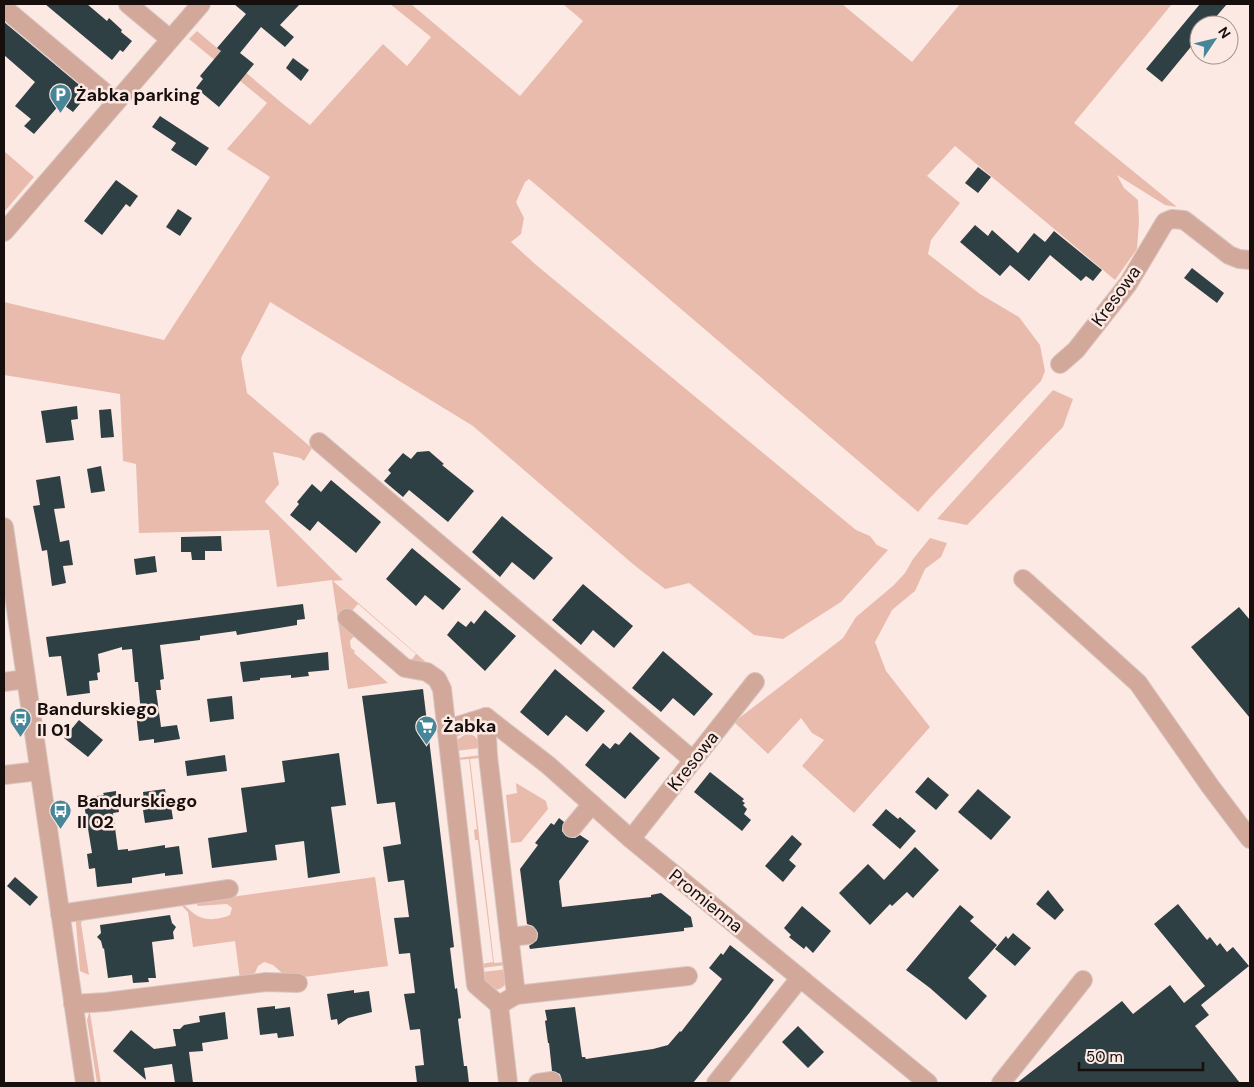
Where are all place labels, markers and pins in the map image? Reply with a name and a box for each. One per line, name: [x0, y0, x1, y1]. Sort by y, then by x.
parking icon: Żabka parking: [48, 83, 72, 114]
place label: Żabka parking: [76, 83, 200, 107]
place label: Bandurskiego II 01: [37, 697, 157, 742]
bus stop icon: Bandurskiego II 01: [9, 707, 33, 738]
supermarket icon: Żabka: [415, 714, 439, 745]
place label: Żabka: [443, 714, 496, 738]
place label: Bandurskiego II 02: [77, 789, 197, 834]
bus stop icon: Bandurskiego II 02: [49, 799, 73, 830]

